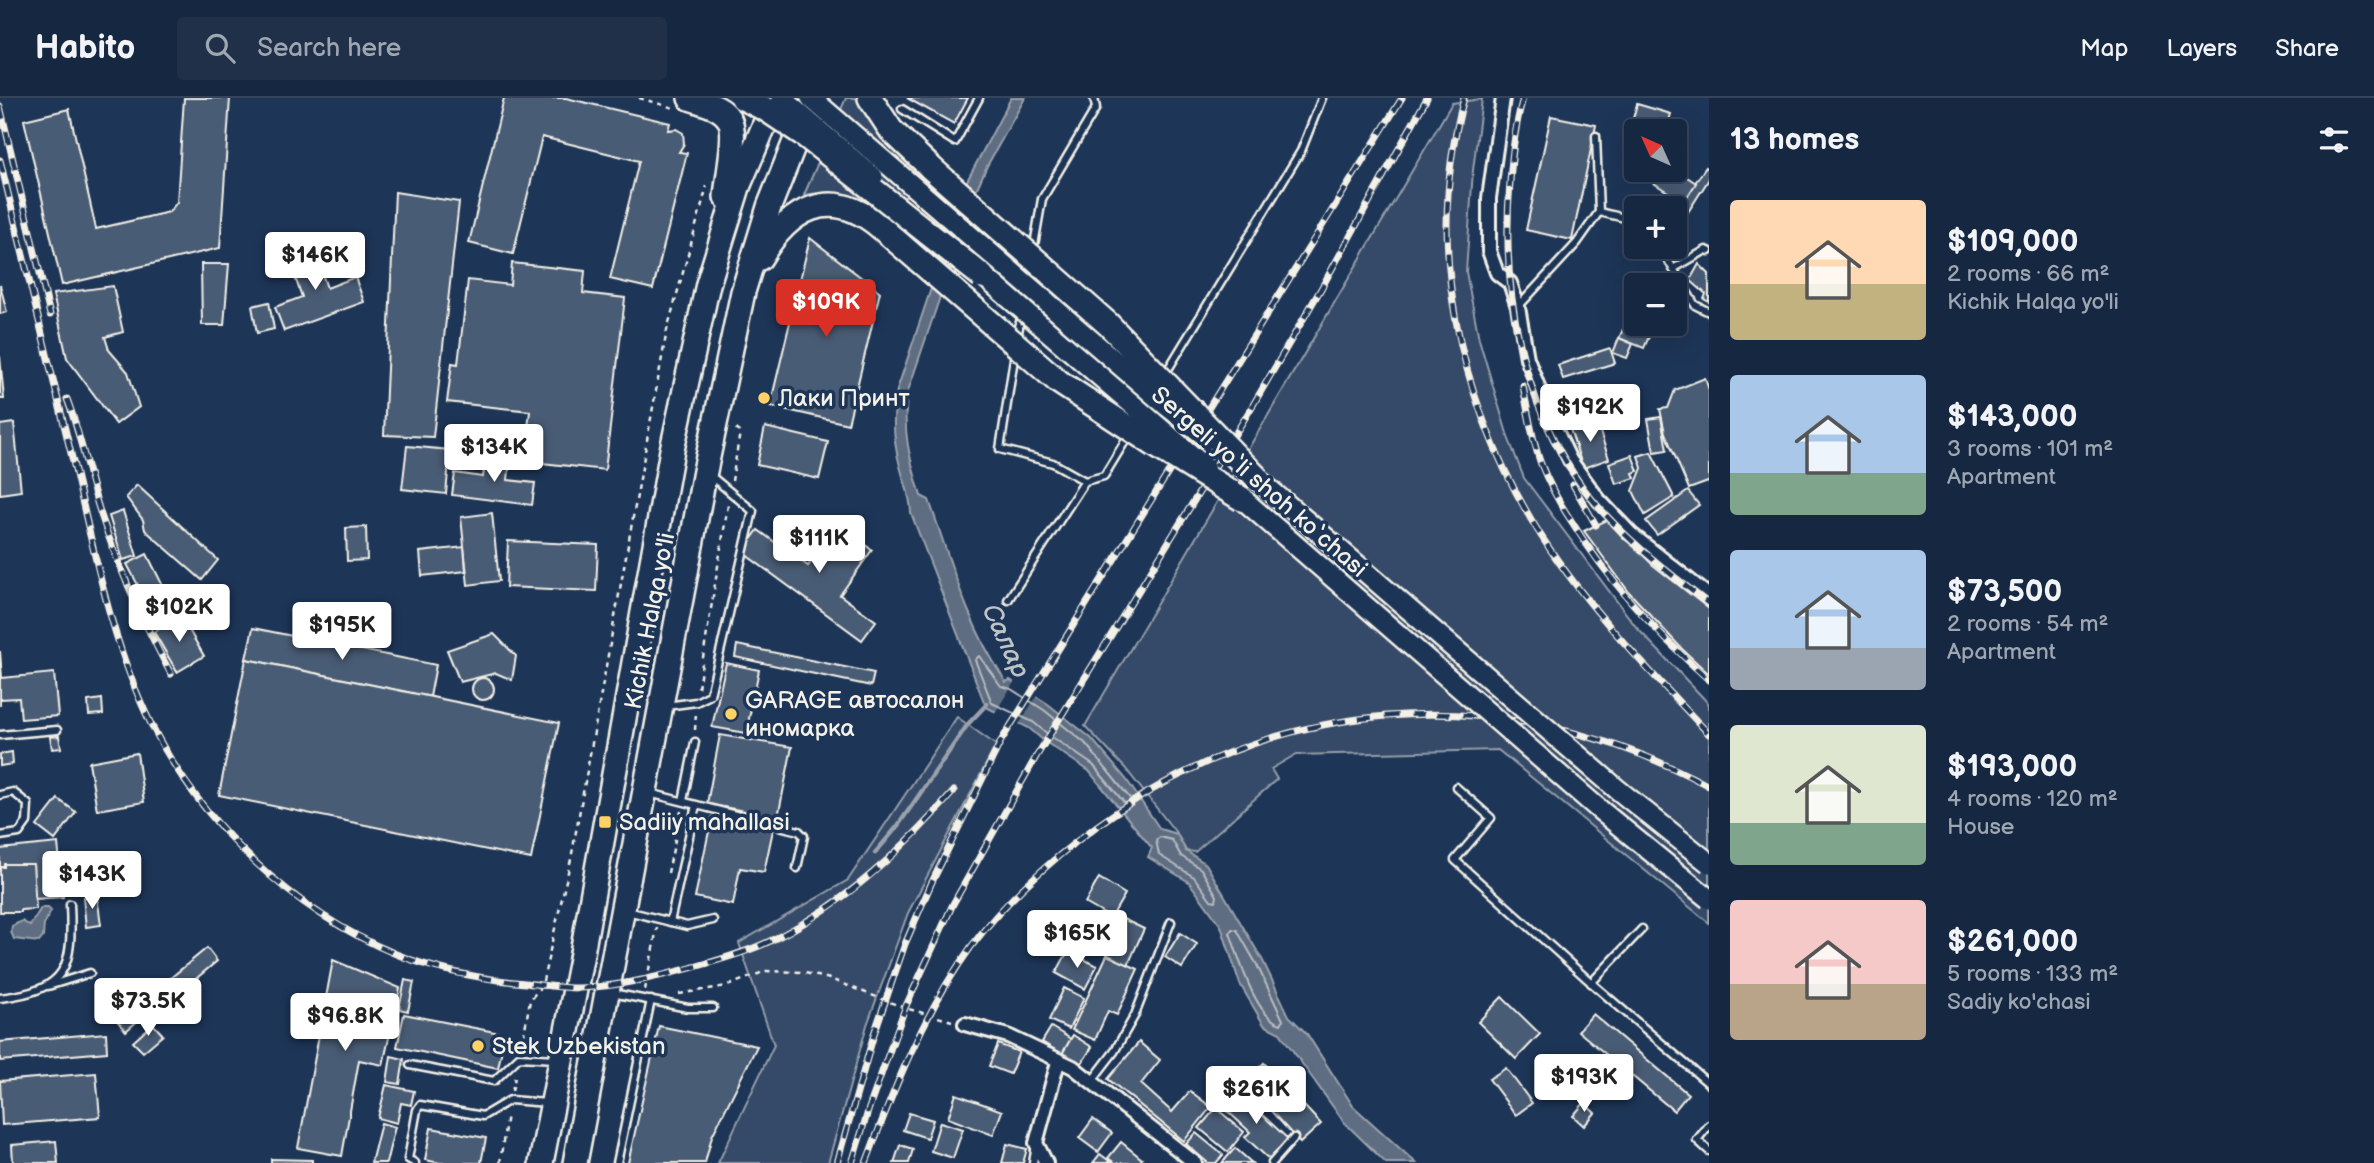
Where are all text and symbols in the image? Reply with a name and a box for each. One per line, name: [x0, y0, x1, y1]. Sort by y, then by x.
search box: [177, 17, 667, 80]
text: Habito: [35, 28, 135, 68]
icon: search: [201, 29, 239, 67]
text: Search here: [257, 33, 401, 64]
text: Map: [2080, 34, 2128, 63]
text: Layers: [2166, 34, 2237, 63]
text: Share: [2275, 34, 2339, 63]
north arrow: [1624, 119, 1687, 182]
map controls: [1624, 119, 1687, 336]
icon: filters: [2315, 121, 2353, 159]
text: 13 homes: [1730, 122, 1859, 158]
button: +: [1624, 196, 1687, 259]
text: $109,000: [1947, 224, 2078, 260]
icon: home: [1786, 228, 1870, 312]
pin: $146K: [266, 232, 364, 292]
text: $146K: [281, 241, 349, 269]
text: 2 rooms · 66 m²: [1947, 260, 2109, 288]
button: −: [1624, 273, 1687, 336]
pin: $109K: [777, 280, 875, 339]
text: $109K: [792, 288, 860, 316]
text: Kichik Halqa yo'li: [1947, 288, 2119, 316]
street label: Sergeli yo‘li shoh ko‘chasi: [1145, 380, 1373, 584]
place label: Лаки Принт: [777, 384, 910, 413]
pin: $192K: [1541, 384, 1639, 444]
marker: Лаки Принт: [756, 390, 772, 406]
text: $192K: [1556, 393, 1624, 421]
text: $143,000: [1947, 399, 2077, 435]
icon: home: [1786, 403, 1870, 487]
pin: $134K: [445, 424, 543, 484]
text: $134K: [460, 433, 528, 461]
text: 3 rooms · 101 m²: [1947, 435, 2113, 463]
text: Apartment: [1947, 463, 2056, 491]
pin: $111K: [770, 516, 868, 575]
text: $111K: [789, 524, 849, 552]
street label: Kichik Halqa yo'li: [619, 530, 681, 712]
text: $73,500: [1947, 574, 2062, 610]
icon: home: [1786, 578, 1870, 662]
pin: $102K: [130, 584, 228, 644]
text: $102K: [145, 593, 213, 621]
water label: Салар: [974, 599, 1036, 683]
pin: $195K: [293, 602, 391, 662]
text: 2 rooms · 54 m²: [1947, 610, 2109, 638]
text: $195K: [308, 611, 376, 639]
text: Apartment: [1947, 638, 2056, 666]
place label: GARAGE автосалон иномарка: [745, 686, 964, 743]
marker: GARAGE автосалон иномарка: [723, 706, 739, 722]
text: $193,000: [1947, 749, 2077, 785]
icon: home: [1786, 753, 1870, 837]
text: 4 rooms · 120 m²: [1947, 785, 2118, 813]
place label: Sadiiy mahallasi: [619, 808, 790, 837]
text: House: [1947, 813, 2014, 841]
marker: Sadiiy mahallasi: [597, 814, 613, 830]
pin: $143K: [43, 852, 141, 911]
text: $143K: [58, 860, 126, 888]
pin: $165K: [1028, 910, 1126, 970]
text: $165K: [1043, 919, 1111, 947]
text: $261,000: [1947, 924, 2078, 960]
icon: home: [1786, 928, 1870, 1012]
text: 5 rooms · 133 m²: [1947, 960, 2118, 988]
pin: $73.5K: [91, 978, 205, 1038]
text: $73.5K: [110, 987, 186, 1015]
text: Sadiy ko'chasi: [1947, 988, 2091, 1016]
pin: $96.8K: [288, 993, 402, 1053]
text: $96.8K: [306, 1002, 384, 1030]
place label: Stek Uzbekistan: [492, 1032, 665, 1061]
marker: Stek Uzbekistan: [470, 1038, 486, 1054]
pin: $193K: [1535, 1054, 1633, 1114]
text: $193K: [1550, 1063, 1618, 1091]
pin: $261K: [1207, 1066, 1305, 1126]
text: $261K: [1222, 1075, 1290, 1103]

